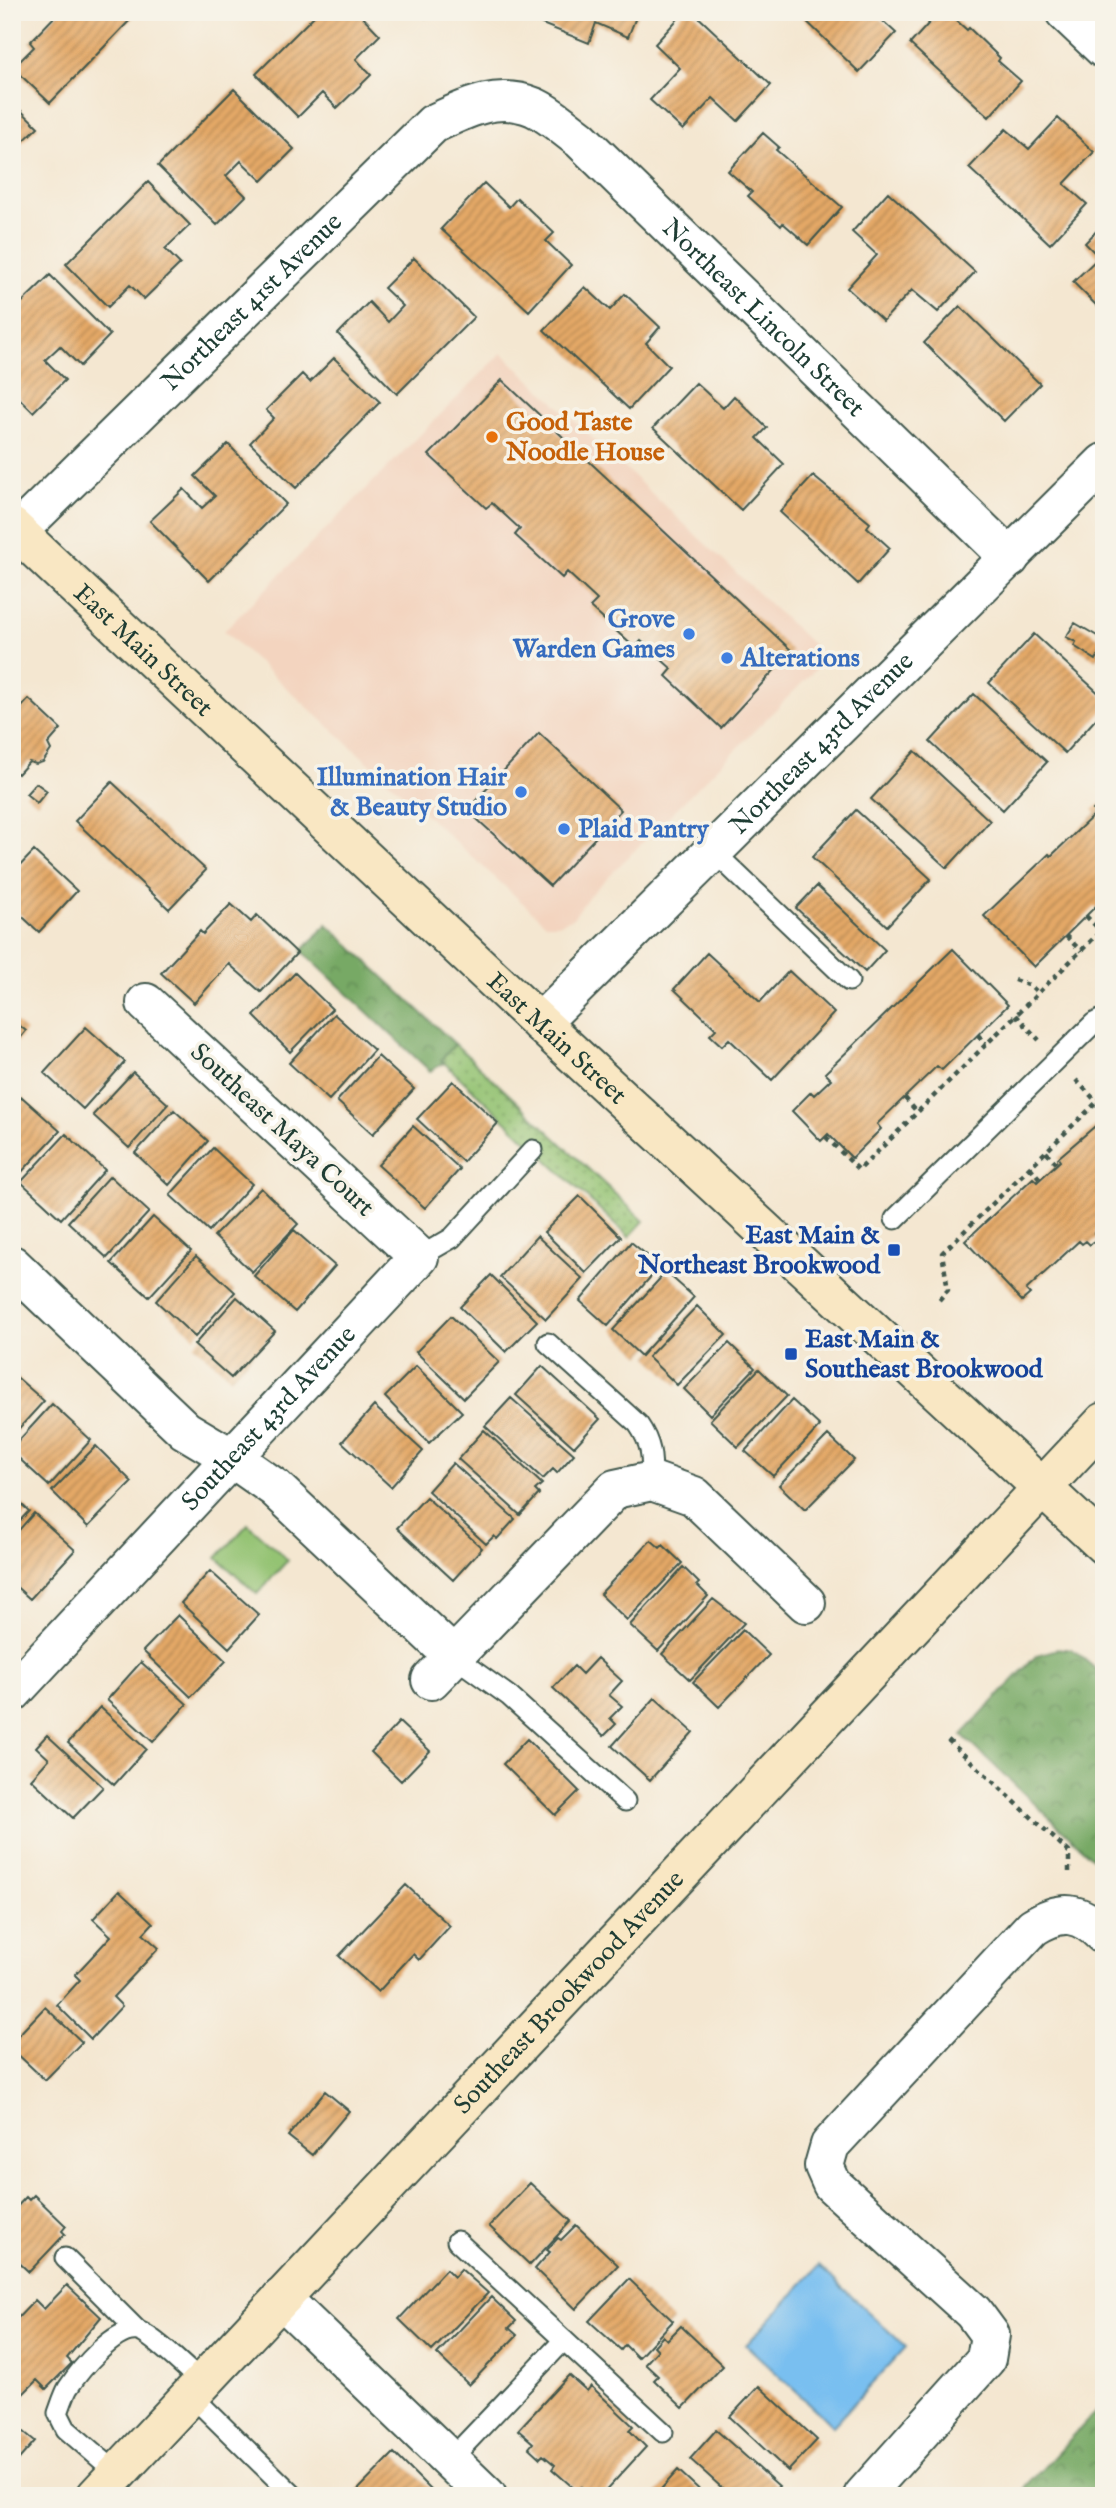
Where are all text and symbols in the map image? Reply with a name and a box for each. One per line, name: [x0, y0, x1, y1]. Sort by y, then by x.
street label: Northeast 41st Avenue: [154, 206, 349, 398]
street label: Northeast Lincoln Street: [655, 211, 872, 424]
place label: Good Taste Noodle House: [505, 406, 665, 469]
marker: Good Taste Noodle House: [484, 429, 500, 445]
street label: East Main Street: [66, 577, 220, 724]
place label: Grove Warden Games: [512, 603, 675, 666]
marker: Grove Warden Games: [681, 626, 697, 642]
place label: Alterations: [740, 642, 860, 675]
street label: Northeast 43rd Avenue: [723, 645, 921, 842]
marker: Alterations: [719, 650, 735, 666]
place label: Illumination Hair & Beauty Studio: [317, 761, 507, 824]
marker: Illumination Hair & Beauty Studio: [513, 784, 529, 800]
place label: Plaid Pantry: [578, 813, 710, 846]
marker: Plaid Pantry: [556, 821, 572, 837]
street label: East Main Street: [480, 965, 634, 1112]
street label: Southeast Maya Court: [183, 1036, 381, 1224]
place label: East Main & Northeast Brookwood: [637, 1219, 881, 1282]
marker: East Main & Northeast Brookwood: [886, 1242, 902, 1258]
street label: Southeast 43rd Avenue: [174, 1319, 363, 1518]
place label: East Main & Southeast Brookwood: [805, 1323, 1044, 1386]
marker: East Main & Southeast Brookwood: [783, 1346, 799, 1362]
street label: Southeast Brookwood Avenue: [446, 1863, 691, 2121]

